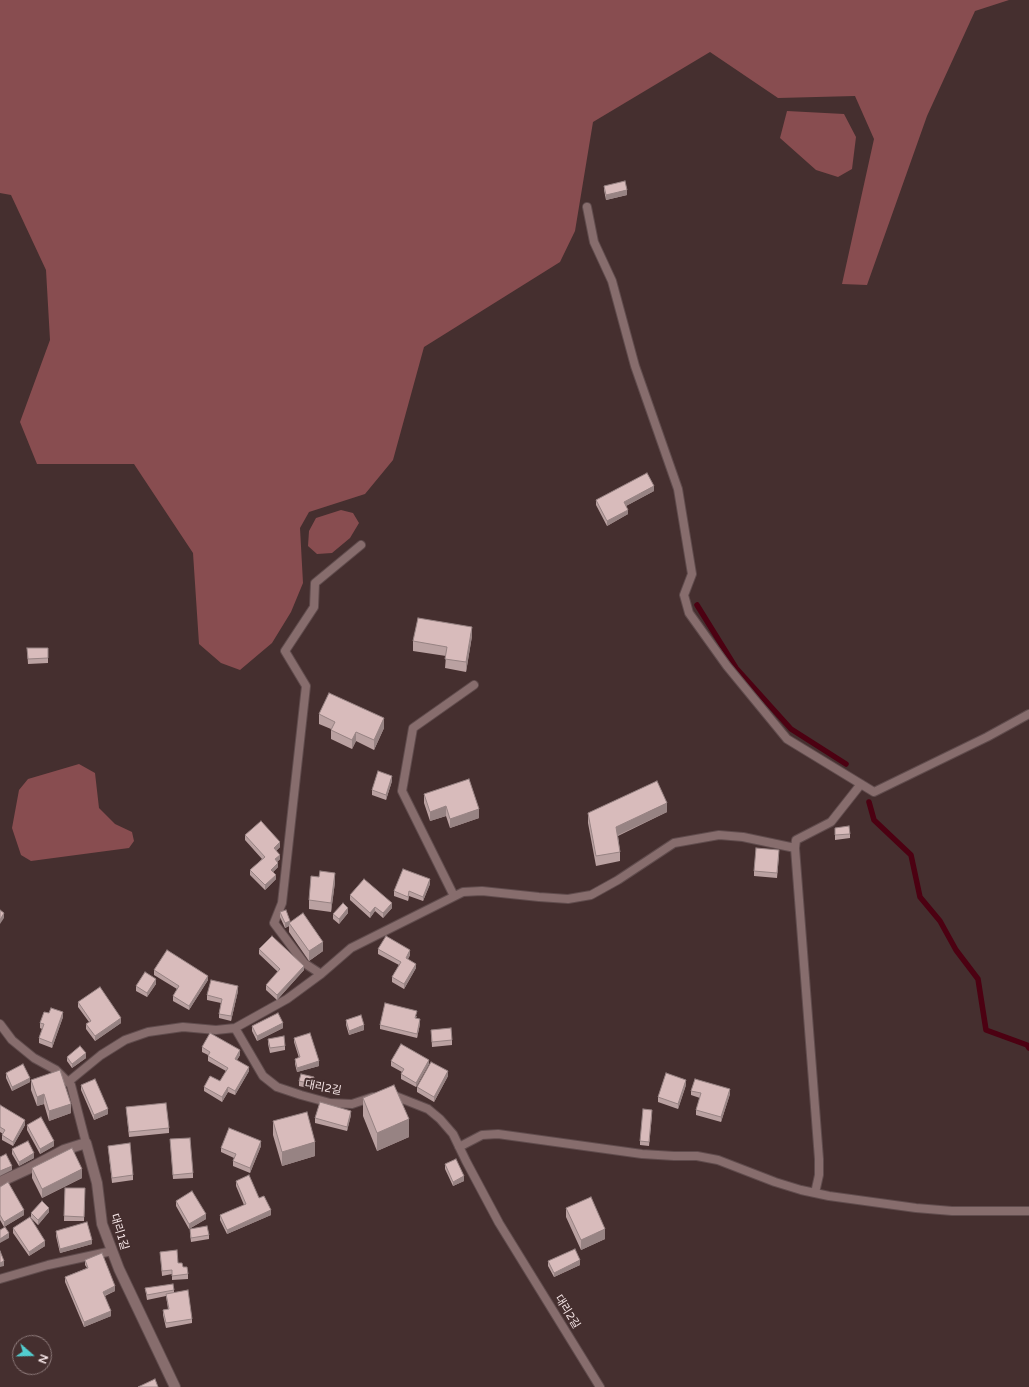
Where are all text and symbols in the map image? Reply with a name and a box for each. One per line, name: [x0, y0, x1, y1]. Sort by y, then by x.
street label: 대리2길: [303, 1078, 343, 1098]
street label: 대리1길: [107, 1212, 131, 1252]
street label: 대리2길: [552, 1293, 582, 1331]
north arrow: [12, 1335, 52, 1375]
text: N: [35, 1353, 50, 1365]

